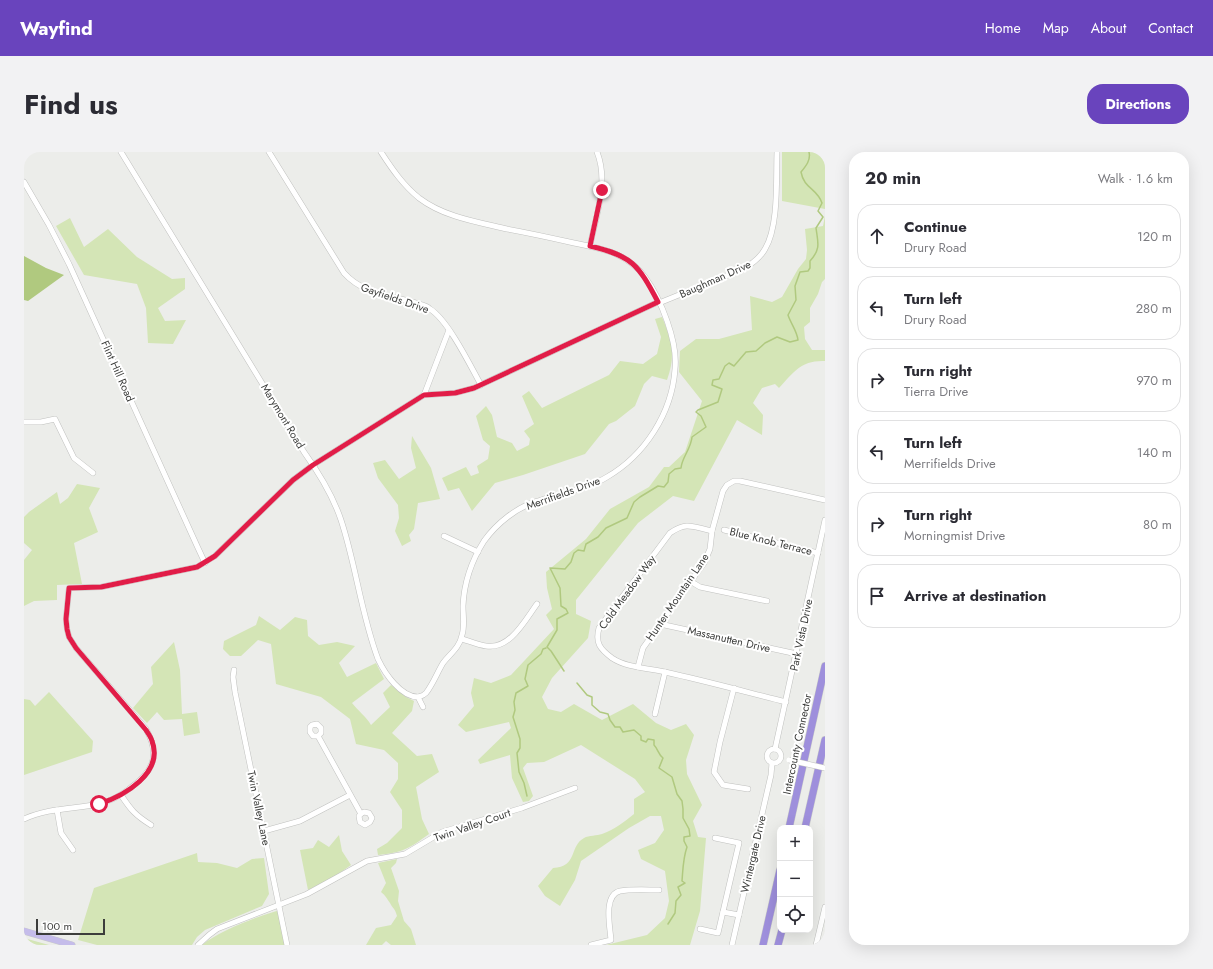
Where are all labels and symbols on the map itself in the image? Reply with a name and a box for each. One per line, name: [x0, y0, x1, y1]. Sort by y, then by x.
route end: [593, 181, 611, 199]
street label: Baughman Drive: [677, 256, 754, 302]
street label: Gayfields Drive: [359, 279, 432, 317]
street label: Flint Hill Road: [97, 338, 139, 404]
street label: Marymont Road: [257, 381, 309, 451]
street label: Merrifields Drive: [524, 472, 603, 514]
street label: Blue Knob Terrace: [728, 523, 814, 559]
street label: Hunter Mountain Lane: [642, 550, 713, 644]
street label: Cold Meadow Way: [595, 551, 660, 632]
street label: Park Vista Drive: [786, 597, 816, 672]
street label: Massanutten Drive: [686, 622, 772, 656]
street label: Intercounty Connector: [779, 692, 816, 796]
street label: Twin Valley Lane: [243, 769, 275, 847]
route start: [90, 795, 108, 813]
street label: Twin Valley Court: [432, 804, 513, 846]
street label: Wintergate Drive: [736, 813, 770, 894]
scale bar: [36, 917, 105, 936]

